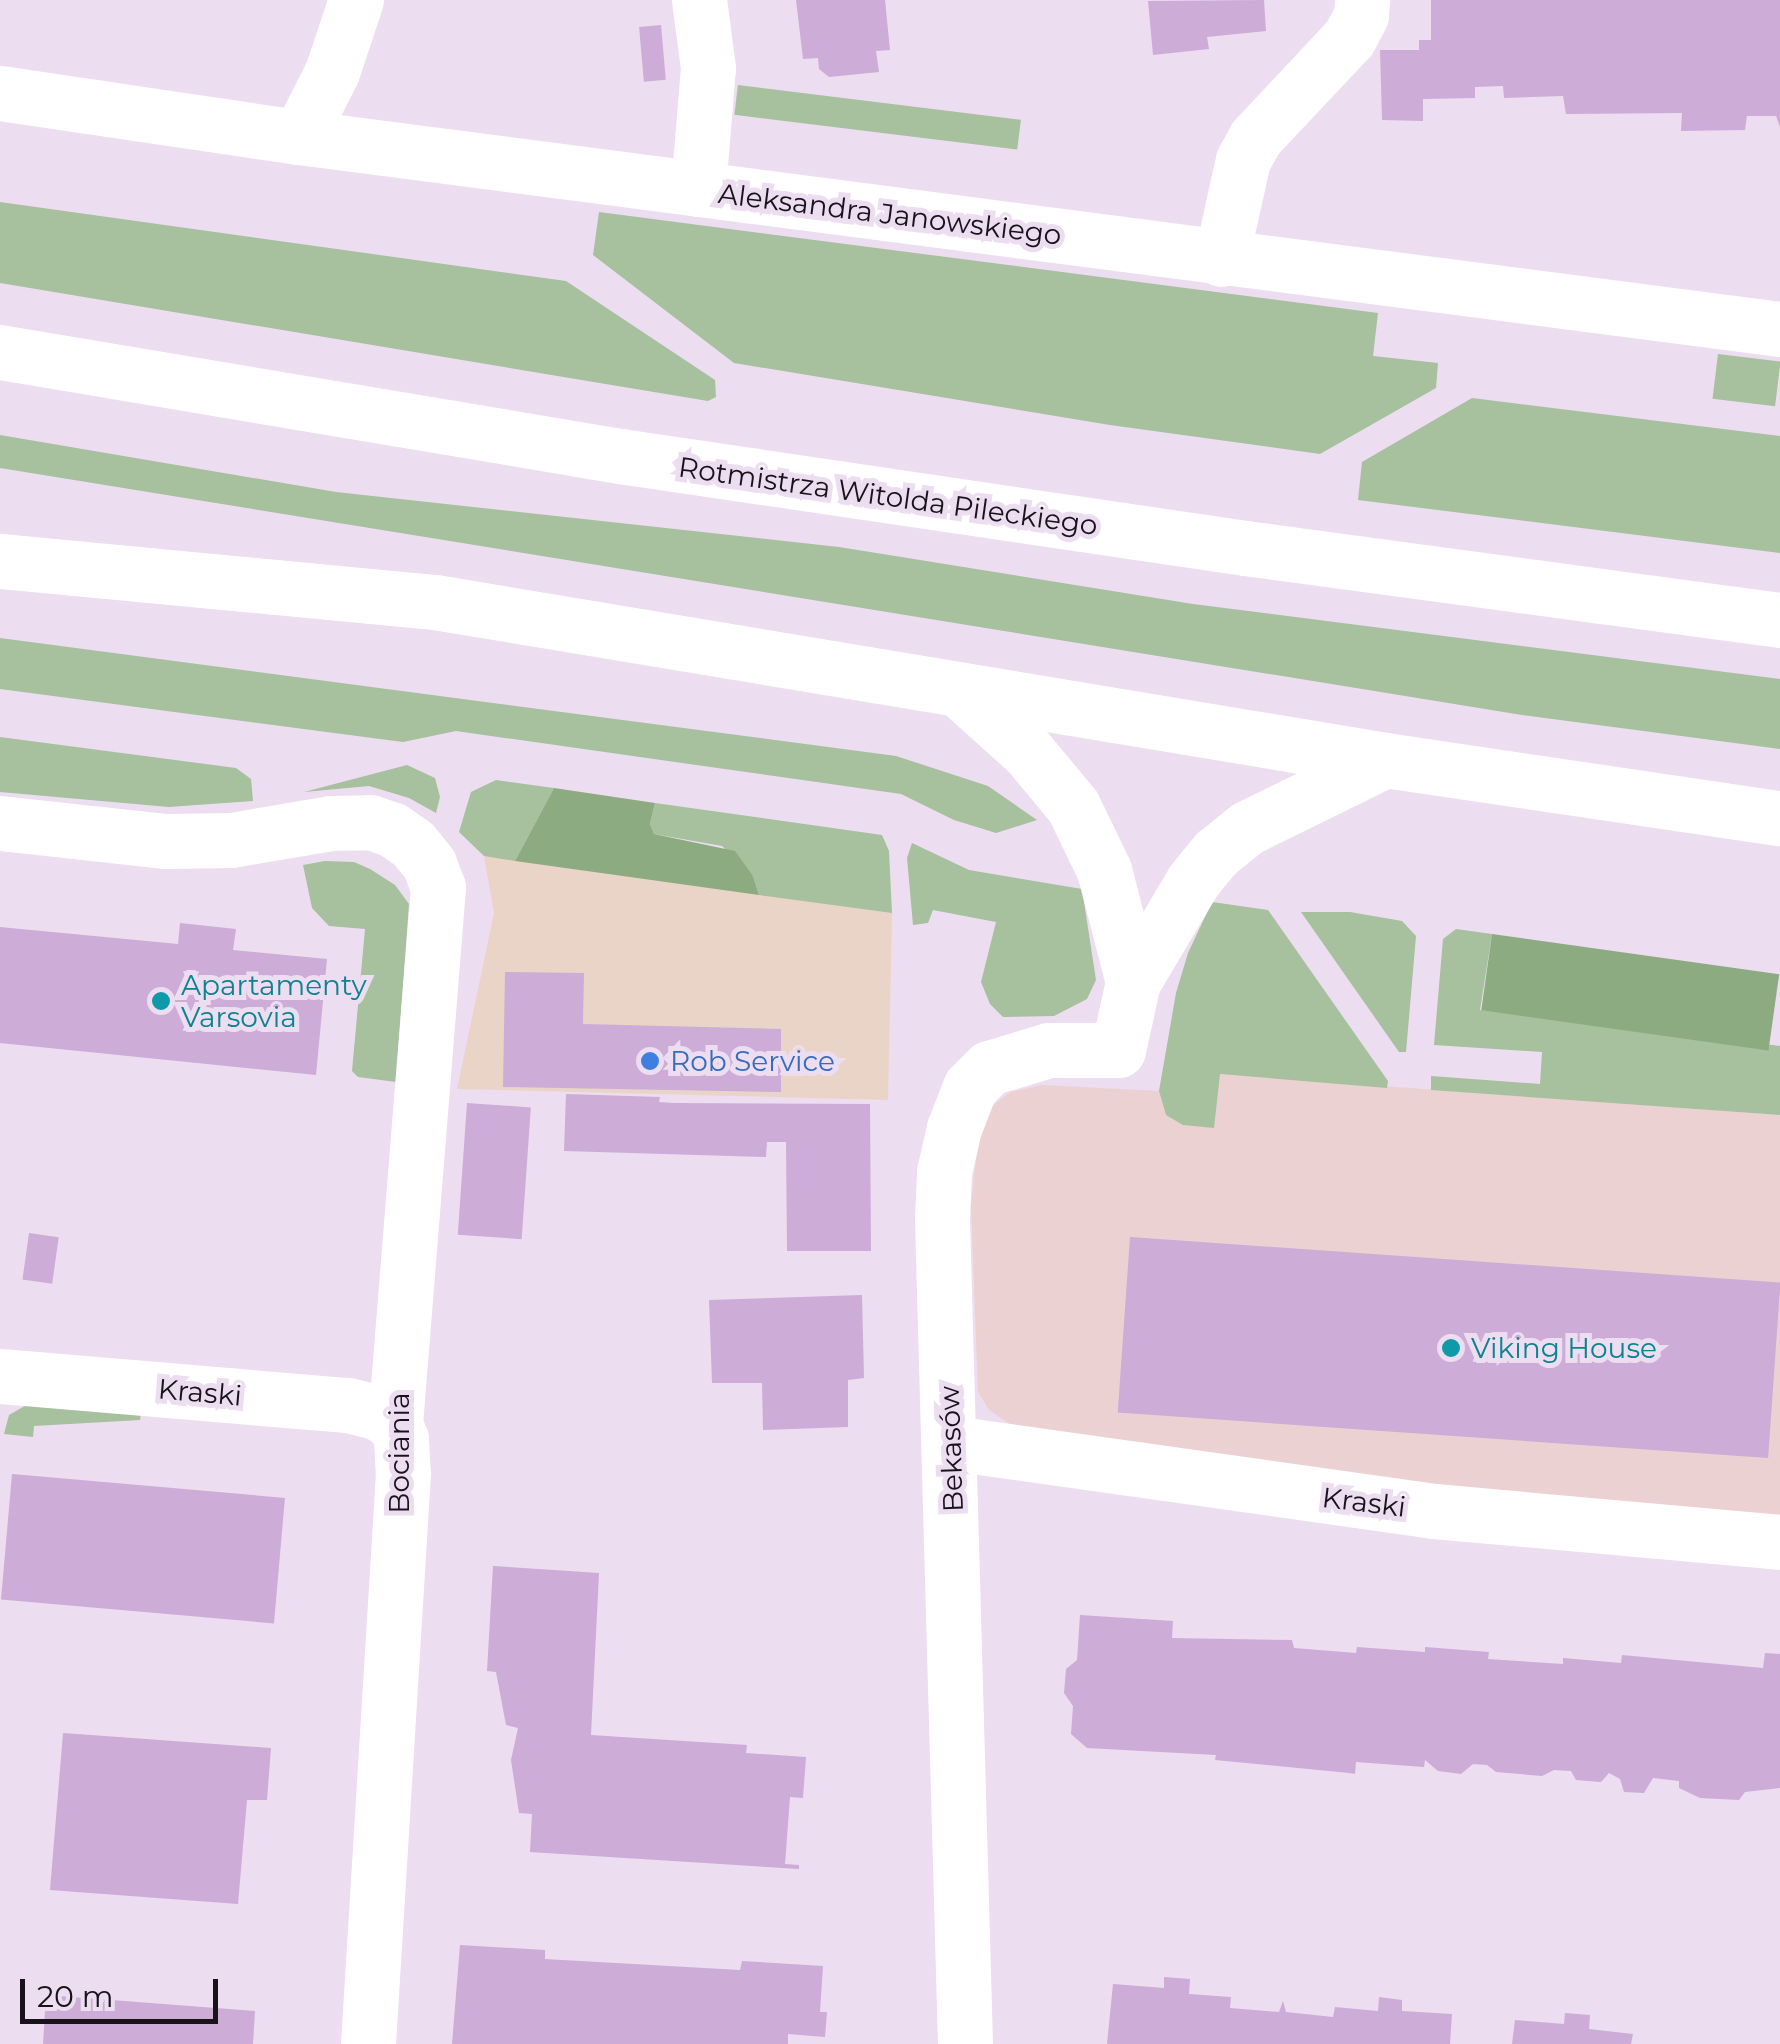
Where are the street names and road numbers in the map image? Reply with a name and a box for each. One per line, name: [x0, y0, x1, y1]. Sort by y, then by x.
street label: Aleksandra Janowskiego: [716, 176, 1064, 252]
street label: Rotmistrza Witolda Pileckiego: [676, 450, 1100, 542]
street label: Kraski: [157, 1372, 243, 1412]
street label: Bekasów: [932, 1385, 970, 1513]
street label: Bociania: [382, 1392, 416, 1514]
street label: Kraski: [1320, 1480, 1408, 1524]

